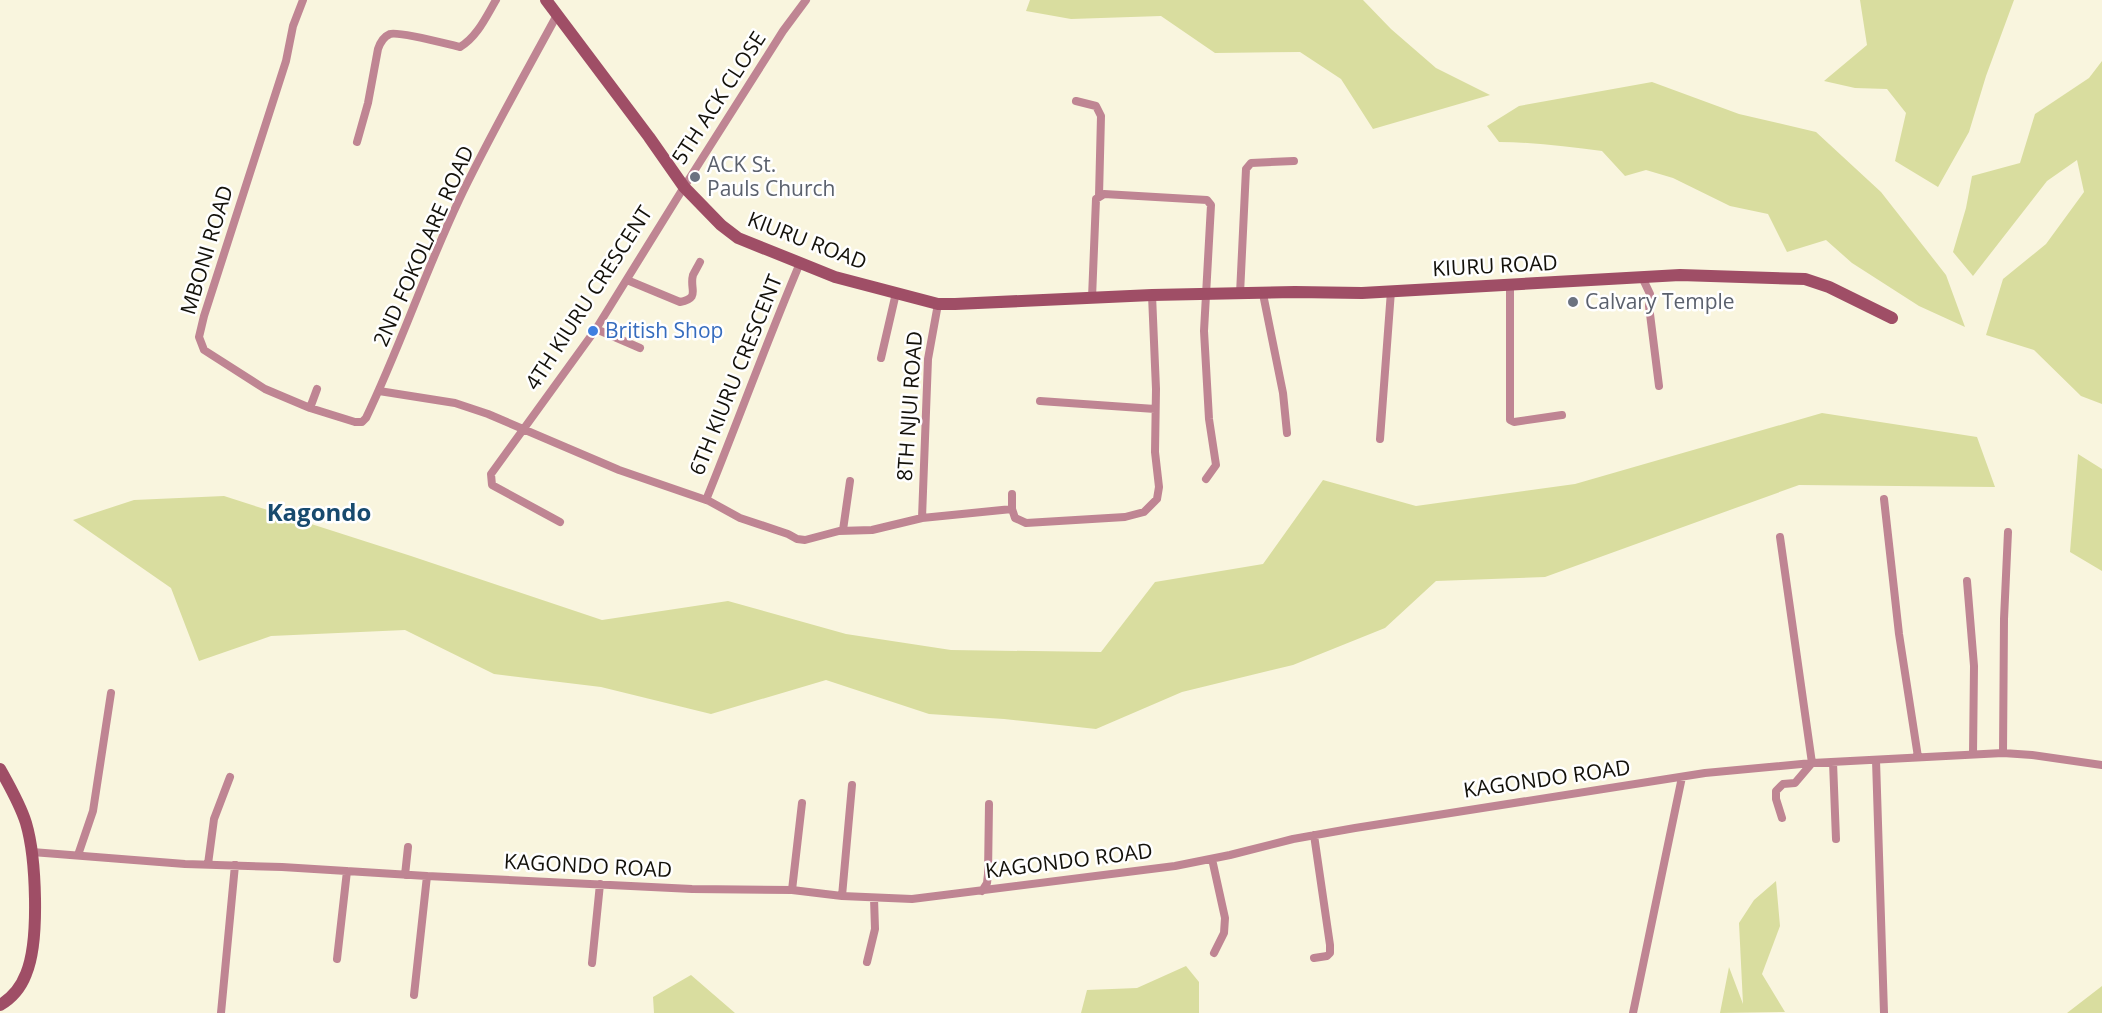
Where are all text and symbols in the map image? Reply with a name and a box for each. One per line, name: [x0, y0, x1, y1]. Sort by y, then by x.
street label: 5TH ACK CLOSE: [665, 26, 772, 169]
street label: 2ND FOKOLARE ROAD: [366, 141, 480, 350]
place label: ACK St. Pauls Church: [707, 150, 835, 202]
marker: ACK St. Pauls Church: [688, 170, 702, 184]
street label: MBONI ROAD: [173, 182, 239, 318]
street label: 4TH KIURU CRESCENT: [518, 200, 658, 395]
street label: KIURU ROAD: [744, 204, 871, 276]
street label: KIURU ROAD: [1432, 248, 1558, 282]
street label: 6TH KIURU CRESCENT: [682, 270, 788, 479]
place label: Calvary Temple: [1585, 287, 1735, 315]
marker: Calvary Temple: [1566, 295, 1580, 309]
place label: British Shop: [605, 316, 723, 344]
marker: British Shop: [586, 324, 600, 338]
street label: 8TH NJUI ROAD: [890, 330, 928, 482]
district label: Kagondo: [267, 495, 371, 528]
street label: KAGONDO ROAD: [1462, 752, 1632, 804]
street label: KAGONDO ROAD: [984, 836, 1154, 884]
street label: KAGONDO ROAD: [503, 847, 673, 883]

